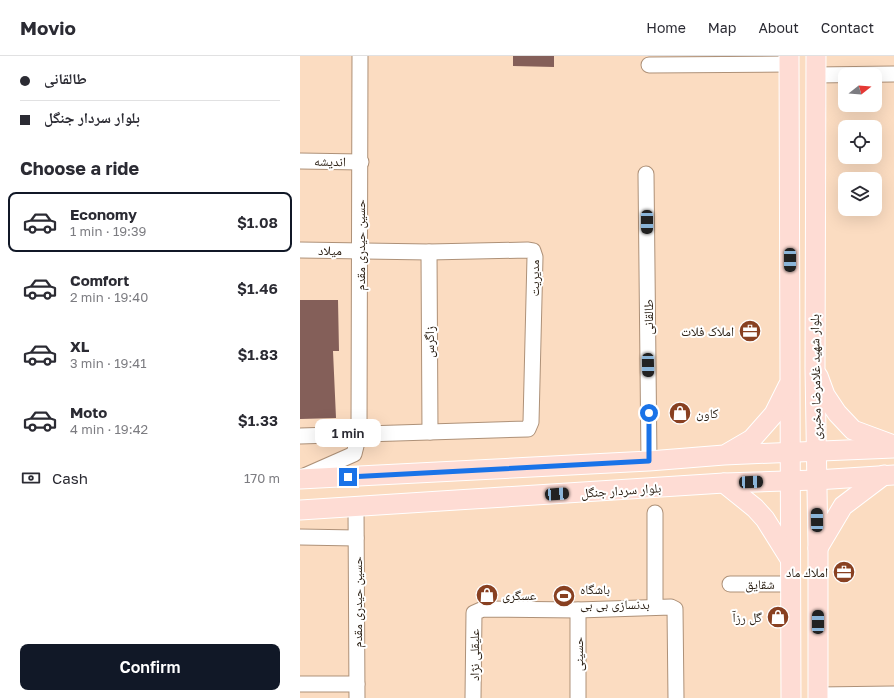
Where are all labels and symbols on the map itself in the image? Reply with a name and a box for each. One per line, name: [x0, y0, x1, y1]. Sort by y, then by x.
north arrow: [838, 68, 882, 112]
street label: اندیشه: [314, 153, 346, 169]
street label: حسین حیدری مقدم: [352, 199, 369, 291]
car: [641, 210, 653, 234]
street label: میلاد: [318, 242, 342, 258]
car: [784, 248, 796, 272]
street label: مدیریت: [526, 259, 543, 296]
street label: طالقانی: [640, 299, 657, 335]
street label: بلوار شهید غلامرضا مخبری: [806, 314, 825, 440]
office icon: املاک فلات: [737, 318, 763, 344]
place label: املاک فلات: [681, 323, 734, 339]
street label: زاگرس: [421, 326, 438, 358]
car: [642, 353, 654, 377]
shop icon: کاون: [667, 400, 693, 426]
route start: [640, 404, 658, 422]
place label: کاون: [696, 405, 719, 422]
callout: 1 min: [315, 419, 381, 447]
route end: [339, 468, 357, 486]
car: [739, 476, 763, 488]
street label: بلوار سردار جنگل: [580, 479, 662, 502]
car: [545, 487, 569, 501]
car: [811, 508, 823, 532]
street label: حسین حیدری مقدم: [349, 556, 366, 648]
office icon: املاك ماد: [831, 559, 857, 585]
place label: املاك ماد: [786, 564, 828, 580]
street label: شقایق: [745, 576, 775, 593]
place label: باشگاه بدنسازی بی بی: [580, 581, 650, 613]
shop icon: عسگری: [474, 582, 500, 608]
sports icon: باشگاه بدنسازی بی بی: [551, 583, 577, 609]
place label: عسگری: [502, 587, 537, 604]
shop icon: گل رزآ: [765, 604, 791, 630]
place label: گل رزآ: [731, 609, 763, 626]
car: [812, 610, 824, 634]
street label: علیقلی نژاد: [466, 629, 483, 681]
street label: حسینی: [570, 637, 587, 671]

